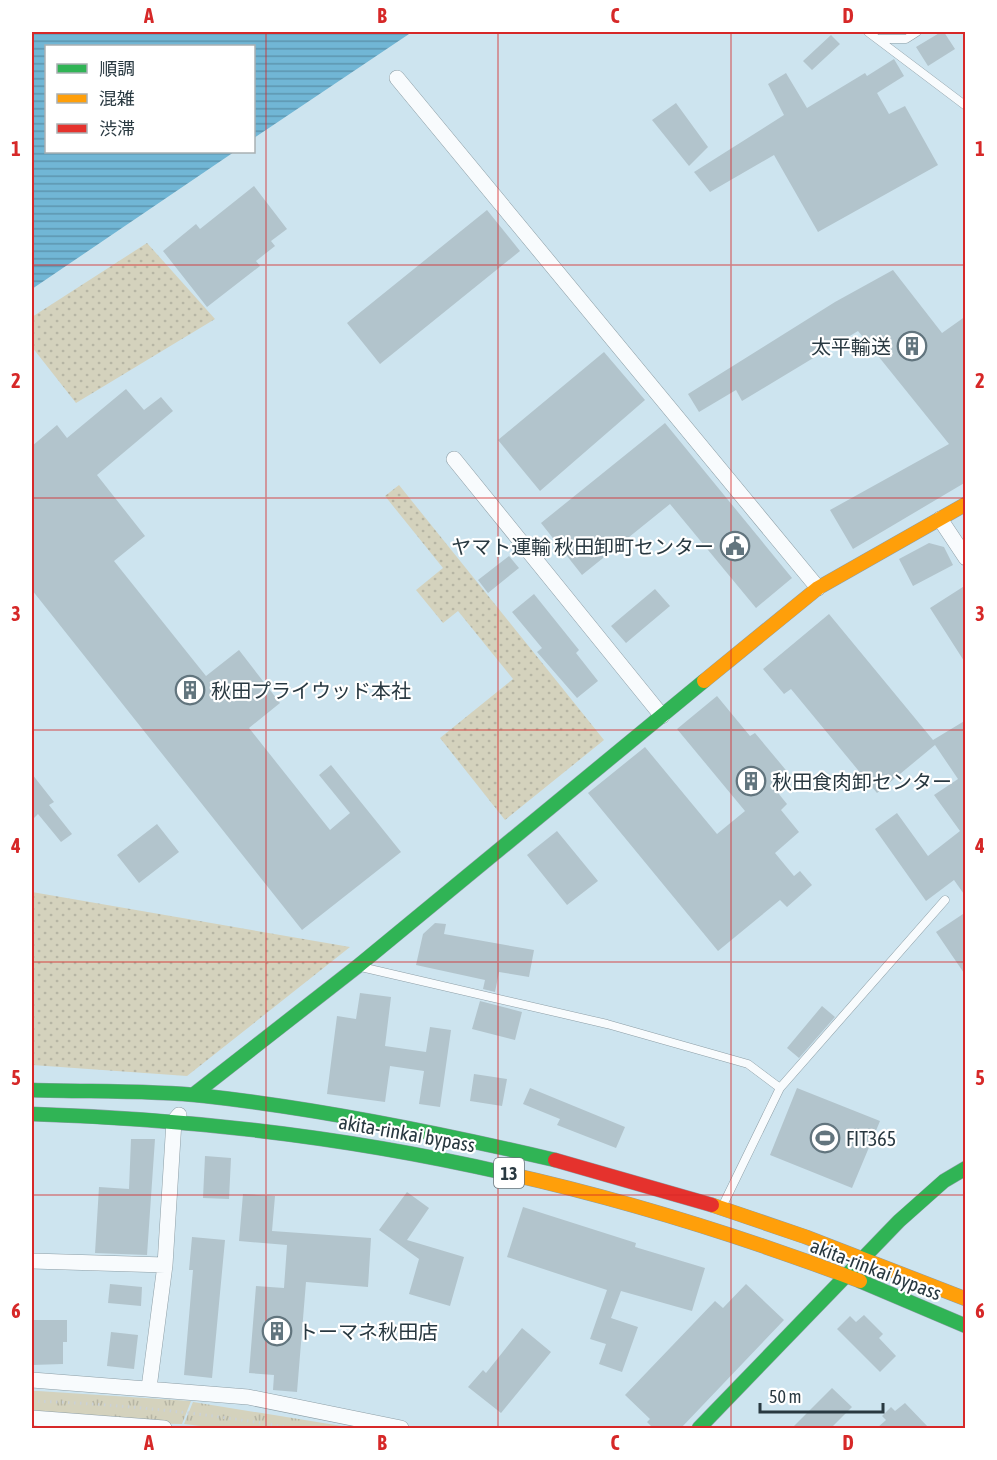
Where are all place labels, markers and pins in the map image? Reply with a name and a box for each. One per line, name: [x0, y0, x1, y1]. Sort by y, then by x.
building icon: 太平輸送: [896, 330, 928, 362]
place label: 太平輸送: [811, 335, 891, 358]
public building icon: ヤマト運輸 秋田卸町センター: [719, 530, 751, 562]
place label: ヤマト運輸 秋田卸町センター: [451, 535, 714, 558]
building icon: 秋田プライウッド本社: [174, 674, 206, 706]
place label: 秋田プライウッド本社: [211, 679, 411, 702]
building icon: 秋田食肉卸センター: [735, 765, 767, 797]
place label: 秋田食肉卸センター: [772, 770, 952, 793]
sports icon: FIT365: [809, 1122, 841, 1154]
place label: FIT365: [846, 1127, 896, 1150]
building icon: トーマネ秋田店: [261, 1315, 293, 1347]
place label: トーマネ秋田店: [298, 1320, 438, 1343]

